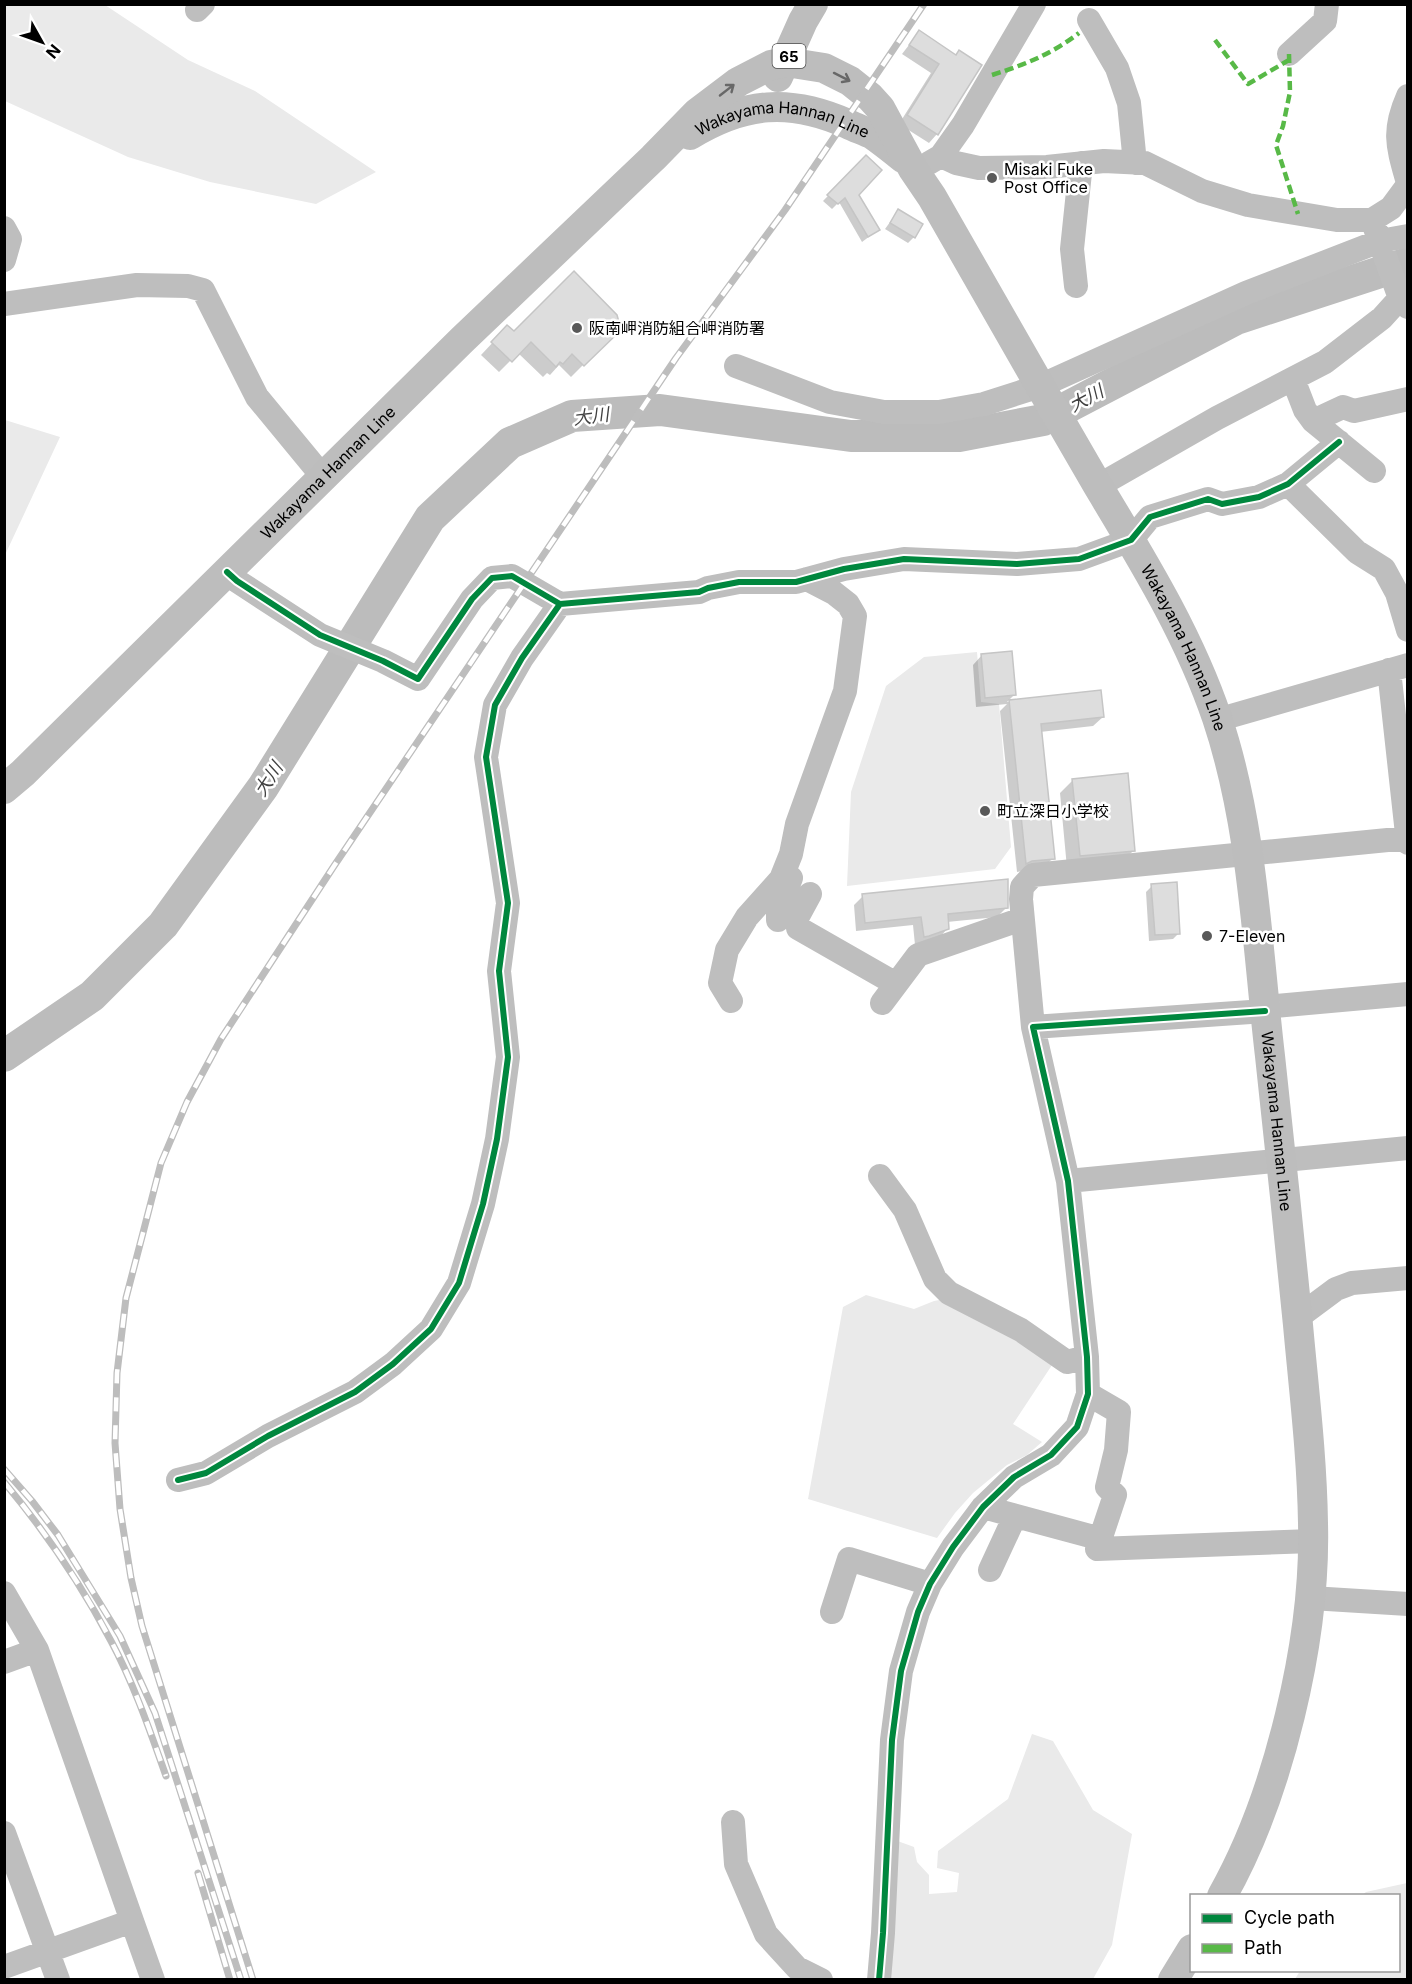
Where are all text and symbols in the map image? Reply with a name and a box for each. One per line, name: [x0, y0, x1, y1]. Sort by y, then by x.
north arrow: [12, 12, 72, 72]
text: N: [42, 41, 65, 63]
road number: 65: [772, 44, 806, 68]
one-way arrow: [832, 72, 850, 83]
one-way arrow: [719, 84, 735, 97]
text: Wakayama Hannan Line: [692, 97, 873, 142]
street label: Wakayama Hannan Line: [692, 126, 874, 146]
place label: Misaki Fuke Post Office: [1004, 159, 1093, 197]
marker: Misaki Fuke Post Office: [985, 171, 999, 185]
place label: 阪南岬消防組合岬消防署: [589, 318, 765, 338]
marker: 阪南岬消防組合岬消防署: [570, 321, 584, 335]
water label: 大川: [1065, 379, 1109, 416]
street label: Wakayama Hannan Line: [256, 402, 399, 543]
water label: 大川: [572, 403, 612, 429]
street label: Wakayama Hannan Line: [1137, 561, 1230, 733]
water label: 大川: [249, 757, 288, 800]
place label: 町立深日小学校: [997, 801, 1109, 821]
marker: 町立深日小学校: [978, 804, 992, 818]
place label: 7-Eleven: [1219, 926, 1285, 946]
marker: 7-Eleven: [1200, 929, 1214, 943]
street label: Wakayama Hannan Line: [1257, 1030, 1296, 1212]
legend: [1190, 1894, 1400, 1972]
text: Cycle path: [1244, 1907, 1335, 1928]
text: Path: [1244, 1937, 1282, 1958]

